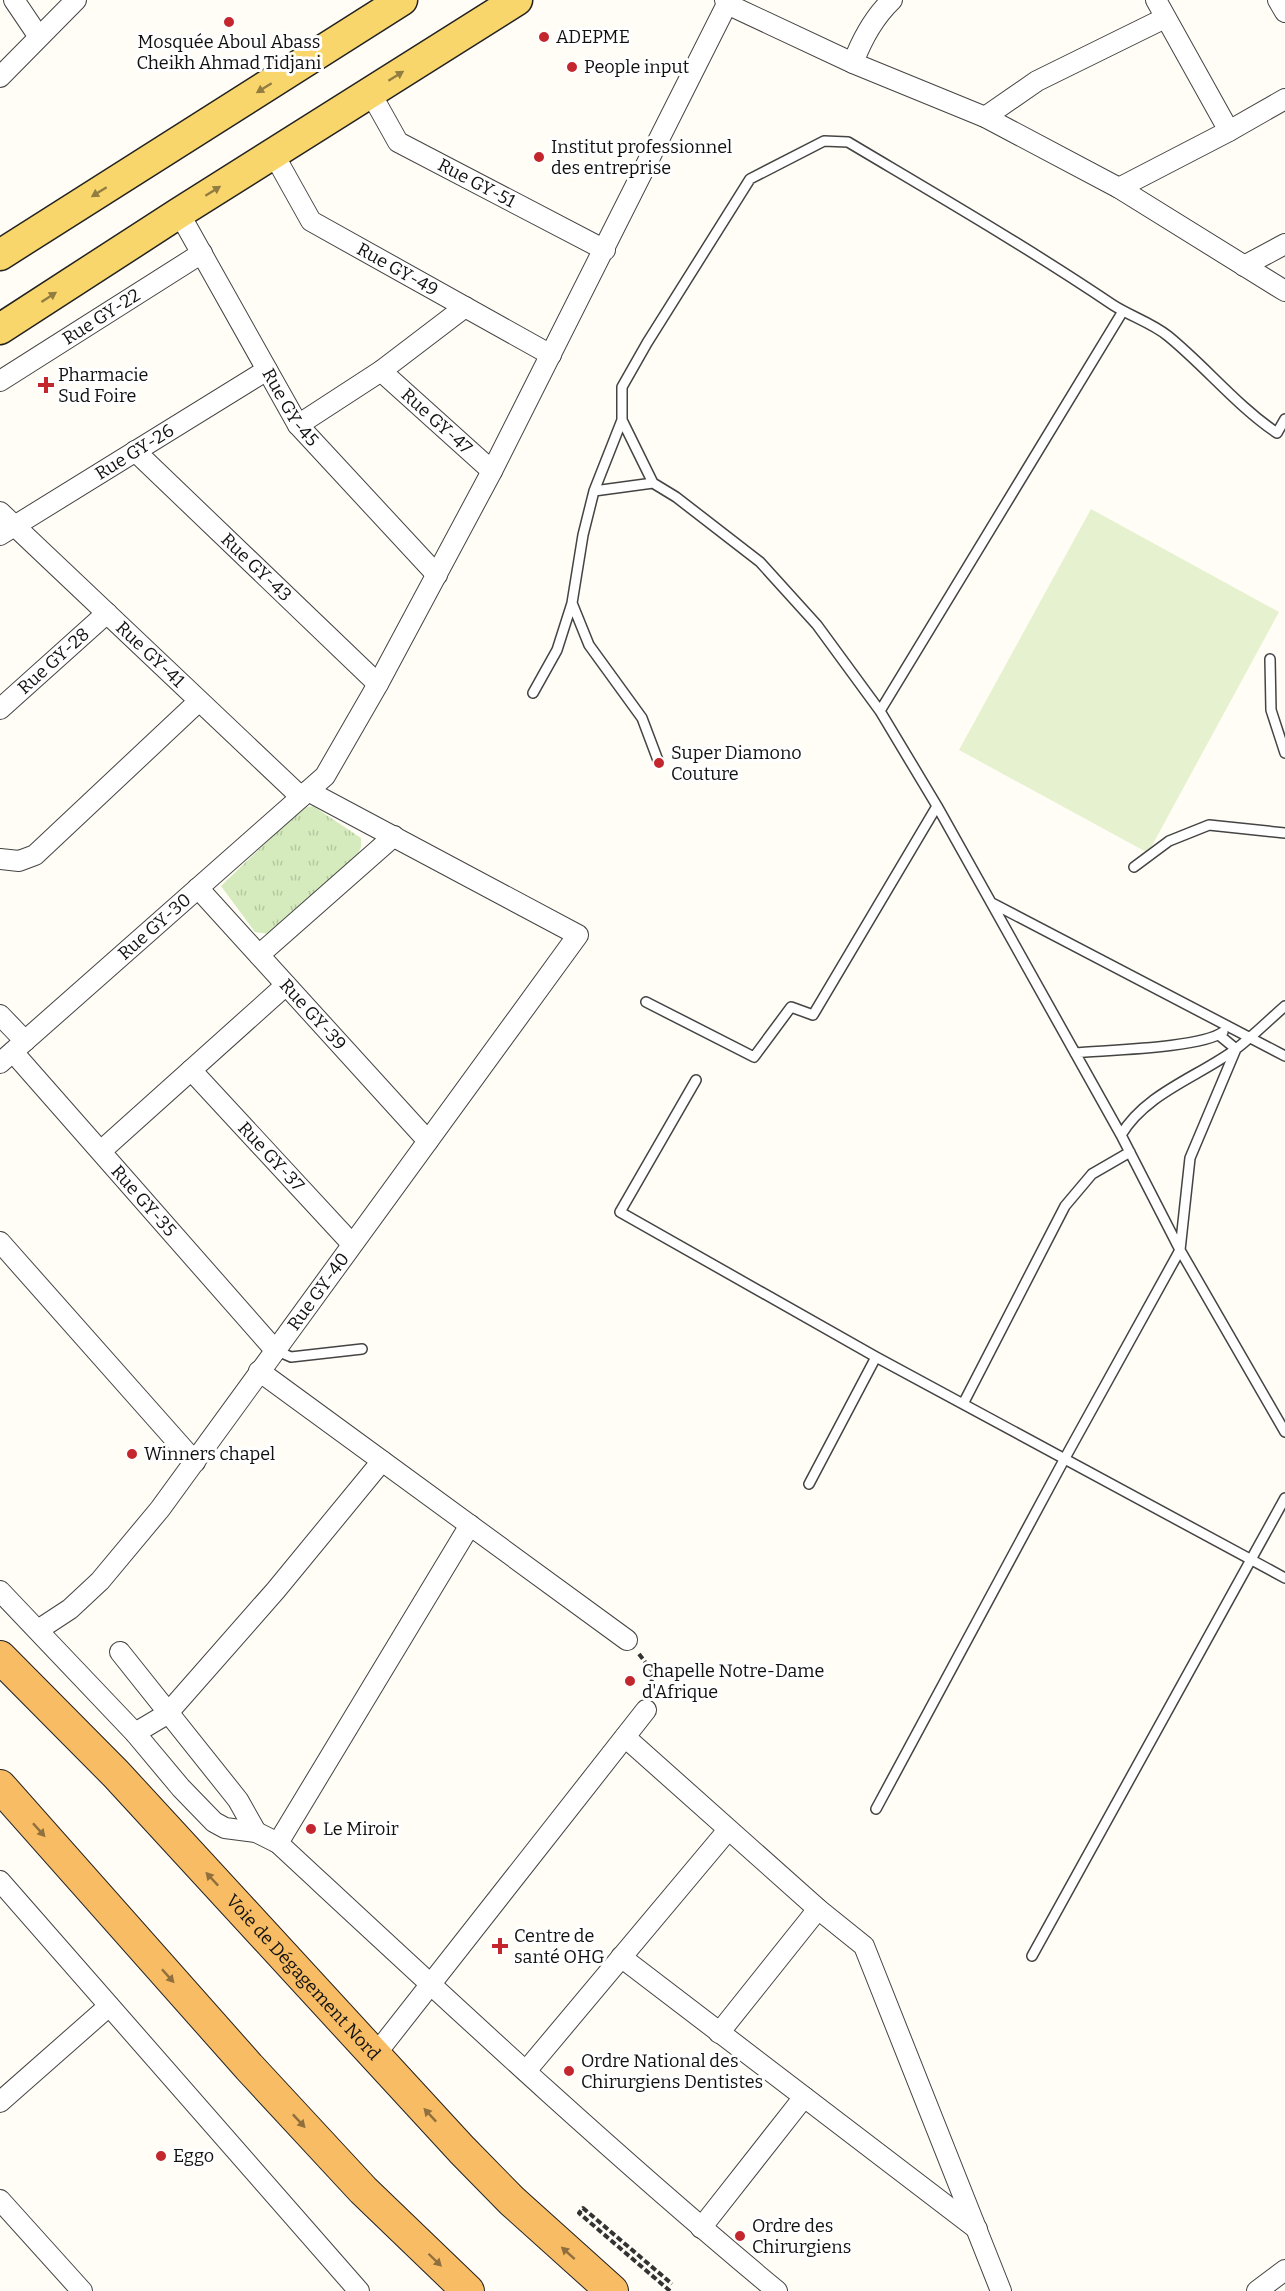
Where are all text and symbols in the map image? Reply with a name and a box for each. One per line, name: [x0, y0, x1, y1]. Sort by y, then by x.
marker: Mosquée Aboul Abass Cheikh Ahmad Tidjani: [222, 15, 236, 29]
place label: ADEPME: [556, 26, 630, 48]
marker: ADEPME: [537, 30, 551, 44]
place label: Mosquée Aboul Abass Cheikh Ahmad Tidjani: [137, 31, 321, 74]
place label: People input: [584, 56, 690, 78]
marker: People input: [565, 60, 579, 74]
one-way arrow: [388, 71, 404, 82]
one-way arrow: [256, 82, 272, 93]
place label: Institut professionnel des entreprise: [551, 136, 732, 179]
marker: Institut professionnel des entreprise: [532, 150, 546, 164]
street label: Rue GY-51: [434, 154, 520, 213]
one-way arrow: [205, 186, 221, 197]
one-way arrow: [91, 187, 107, 198]
street label: Rue GY-49: [353, 238, 442, 301]
street label: Rue GY-22: [58, 284, 144, 350]
one-way arrow: [41, 292, 57, 303]
place label: Pharmacie Sud Foire: [58, 364, 148, 407]
street label: Rue GY-45: [257, 364, 323, 451]
marker: Pharmacie Sud Foire: [39, 378, 53, 392]
street label: Rue GY-47: [397, 384, 477, 459]
street label: Rue GY-26: [91, 419, 178, 485]
street label: Rue GY-43: [216, 528, 296, 606]
street label: Rue GY-41: [111, 617, 190, 692]
street label: Rue GY-28: [13, 623, 94, 699]
place label: Super Diamono Couture: [671, 742, 802, 785]
marker: Super Diamono Couture: [652, 756, 666, 770]
street label: Rue GY-30: [113, 889, 195, 965]
street label: Rue GY-39: [275, 974, 351, 1055]
street label: Rue GY-37: [233, 1117, 309, 1196]
street label: Rue GY-35: [106, 1160, 181, 1241]
street label: Rue GY-40: [283, 1249, 354, 1335]
place label: Winners chapel: [144, 1443, 275, 1465]
marker: Winners chapel: [125, 1447, 139, 1461]
place label: Chapelle Notre-Dame d'Afrique: [642, 1660, 824, 1703]
marker: Chapelle Notre-Dame d'Afrique: [623, 1674, 637, 1688]
place label: Le Miroir: [323, 1818, 399, 1840]
one-way arrow: [32, 1822, 45, 1837]
marker: Le Miroir: [304, 1822, 318, 1836]
one-way arrow: [206, 1872, 219, 1887]
street label: Voie de Dégagement Nord: [221, 1890, 385, 2065]
place label: Centre de santé OHG: [514, 1925, 605, 1968]
marker: Centre de santé OHG: [491, 1937, 509, 1955]
one-way arrow: [161, 1968, 174, 1983]
place label: Ordre National des Chirurgiens Dentistes: [581, 2050, 763, 2093]
marker: Ordre National des Chirurgiens Dentistes: [562, 2064, 576, 2078]
one-way arrow: [423, 2108, 437, 2123]
one-way arrow: [291, 2113, 305, 2127]
place label: Eggo: [173, 2145, 214, 2167]
marker: Eggo: [154, 2149, 168, 2163]
place label: Ordre des Chirurgiens: [752, 2215, 851, 2258]
marker: Ordre des Chirurgiens: [733, 2229, 747, 2243]
one-way arrow: [561, 2246, 575, 2260]
one-way arrow: [428, 2252, 442, 2266]

